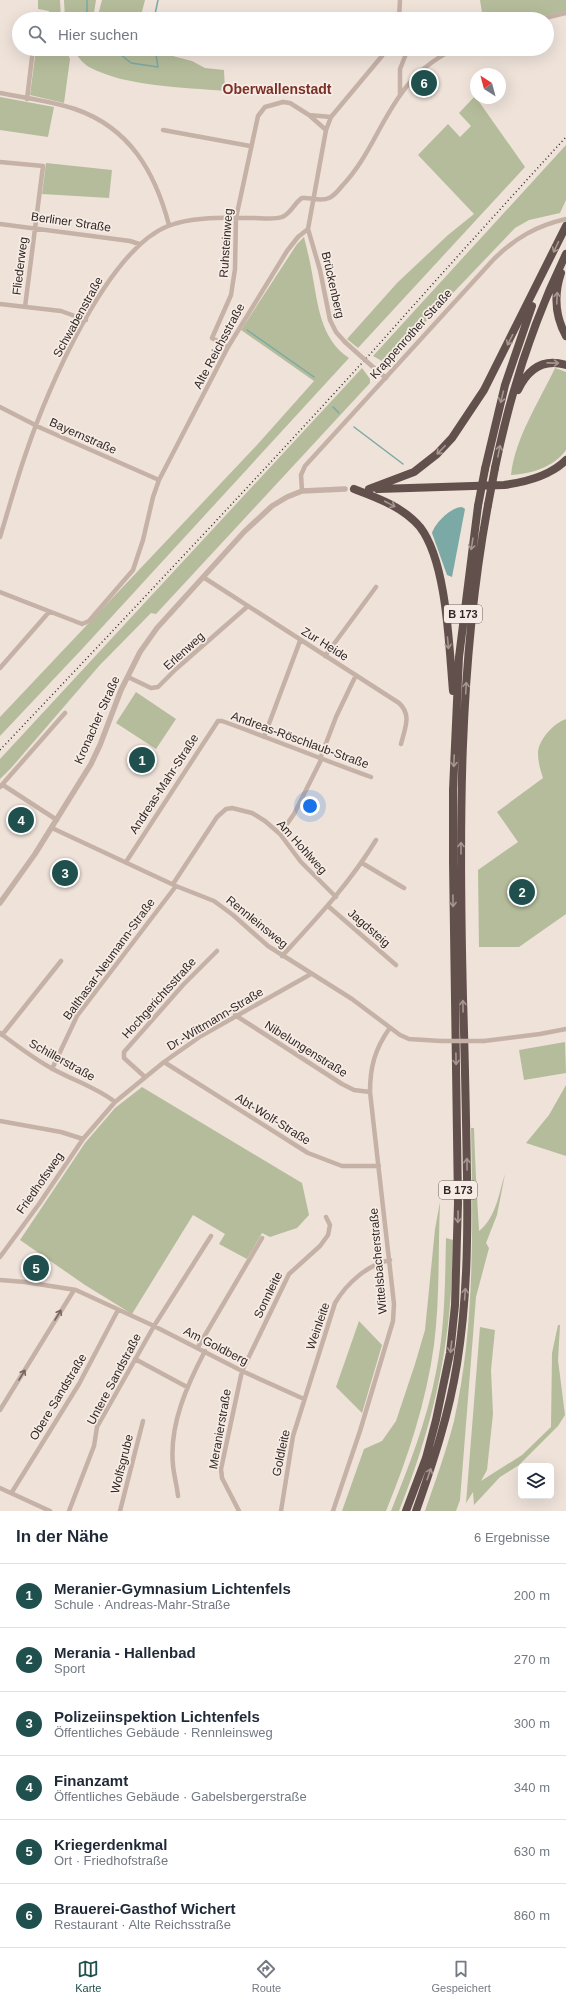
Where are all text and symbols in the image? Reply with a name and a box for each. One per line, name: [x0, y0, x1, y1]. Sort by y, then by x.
search box: [12, 12, 554, 56]
icon: search: [26, 23, 48, 45]
text: Hier suchen: [58, 26, 138, 43]
pin: 6: [411, 68, 437, 98]
north arrow: [470, 68, 506, 104]
district label: Oberwallenstadt: [223, 81, 332, 97]
street label: Ruhsteinweg: [217, 208, 235, 278]
street label: Berliner Straße: [30, 209, 112, 235]
street label: Fliederweg: [9, 236, 31, 296]
one-way arrow: [552, 241, 559, 253]
street label: Brückenberg: [319, 250, 347, 320]
street label: Schwabenstraße: [50, 274, 106, 360]
street label: Krappenrother Straße: [367, 286, 455, 382]
one-way arrow: [553, 292, 561, 305]
street label: Alte Reichsstraße: [191, 301, 248, 391]
one-way arrow: [506, 334, 513, 346]
one-way arrow: [546, 359, 559, 367]
one-way arrow: [498, 391, 505, 404]
street label: Bayernstraße: [47, 415, 119, 457]
one-way arrow: [436, 445, 446, 455]
one-way arrow: [495, 445, 503, 458]
one-way arrow: [384, 501, 396, 509]
one-way arrow: [468, 537, 476, 550]
road number: B 173: [444, 605, 482, 623]
street label: Zur Heide: [299, 624, 351, 664]
street label: Erlenweg: [161, 629, 207, 673]
one-way arrow: [445, 636, 452, 649]
street label: Kronacher Straße: [71, 674, 123, 766]
one-way arrow: [462, 682, 469, 695]
street label: Andreas-Röschlaub-Straße: [229, 709, 371, 772]
street label: Andreas-Mahr-Straße: [127, 731, 202, 836]
pin: 1: [129, 745, 155, 775]
one-way arrow: [450, 754, 458, 767]
your location: [300, 796, 320, 816]
pin: 4: [8, 805, 34, 835]
street label: Am Hohlweg: [274, 817, 330, 877]
one-way arrow: [458, 842, 465, 855]
pin: 3: [52, 858, 78, 888]
pin: 2: [509, 877, 535, 907]
street label: Rennleinsweg: [223, 893, 291, 951]
one-way arrow: [449, 894, 457, 907]
street label: Balthasar-Neumann-Straße: [60, 895, 158, 1022]
street label: Jagdsteig: [345, 906, 393, 950]
street label: Hochgerichtsstraße: [119, 954, 199, 1041]
street label: Dr.-Wittmann-Straße: [164, 985, 266, 1053]
one-way arrow: [460, 1000, 467, 1013]
street label: Nibelungenstraße: [262, 1018, 350, 1080]
street label: Schillerstraße: [27, 1036, 98, 1084]
one-way arrow: [452, 1052, 460, 1065]
street label: Abt-Wolf-Straße: [233, 1090, 313, 1148]
street label: Friedhofsweg: [14, 1149, 66, 1217]
one-way arrow: [463, 1158, 471, 1171]
road number: B 173: [439, 1181, 477, 1199]
street label: Wittelsbacherstraße: [366, 1207, 390, 1315]
one-way arrow: [454, 1210, 462, 1223]
pin: 5: [23, 1253, 49, 1283]
street label: Sonnleite: [251, 1269, 285, 1321]
one-way arrow: [462, 1288, 469, 1301]
street label: Weinleite: [303, 1300, 333, 1352]
one-way arrow: [54, 1310, 62, 1321]
street label: Am Goldberg: [181, 1324, 251, 1368]
street label: Untere Sandstraße: [84, 1331, 144, 1427]
one-way arrow: [447, 1340, 454, 1353]
street label: Obere Sandstraße: [27, 1351, 90, 1443]
one-way arrow: [18, 1369, 26, 1381]
street label: Meranierstraße: [206, 1387, 234, 1470]
street label: Goldleite: [269, 1428, 293, 1478]
street label: Wolfsgrube: [108, 1433, 136, 1495]
map controls: [518, 1463, 554, 1499]
button: layers: [518, 1463, 554, 1499]
one-way arrow: [426, 1468, 433, 1481]
text: In der Nähe: [16, 1527, 109, 1546]
text: 6 Ergebnisse: [474, 1530, 550, 1545]
text: Meranier-Gymnasium Lichtenfels: [54, 1580, 291, 1597]
text: 1: [25, 1588, 33, 1603]
text: 200 m: [514, 1588, 550, 1603]
text: Schule · Andreas-Mahr-Straße: [54, 1597, 230, 1612]
text: Merania - Hallenbad: [54, 1644, 196, 1661]
text: 2: [25, 1652, 33, 1667]
text: 270 m: [514, 1652, 550, 1667]
text: Sport: [54, 1661, 85, 1676]
text: Polizeiinspektion Lichtenfels: [54, 1708, 260, 1725]
text: 3: [25, 1716, 33, 1731]
text: 300 m: [514, 1716, 550, 1731]
text: Öffentliches Gebäude · Rennleinsweg: [54, 1725, 273, 1740]
text: Finanzamt: [54, 1772, 128, 1789]
text: 4: [25, 1780, 33, 1795]
text: 340 m: [514, 1780, 550, 1795]
text: Öffentliches Gebäude · Gabelsbergerstraße: [54, 1789, 307, 1804]
text: Kriegerdenkmal: [54, 1836, 167, 1853]
text: 5: [25, 1844, 33, 1859]
text: 630 m: [514, 1844, 550, 1859]
text: Ort · Friedhofstraße: [54, 1853, 168, 1868]
text: Brauerei-Gasthof Wichert: [54, 1900, 236, 1917]
text: 6: [25, 1908, 33, 1923]
text: 860 m: [514, 1908, 550, 1923]
text: Restaurant · Alte Reichsstraße: [54, 1917, 231, 1932]
tab: Karte: [75, 1958, 101, 1994]
tab: Route: [252, 1958, 281, 1994]
tab: Gespeichert: [432, 1958, 491, 1994]

